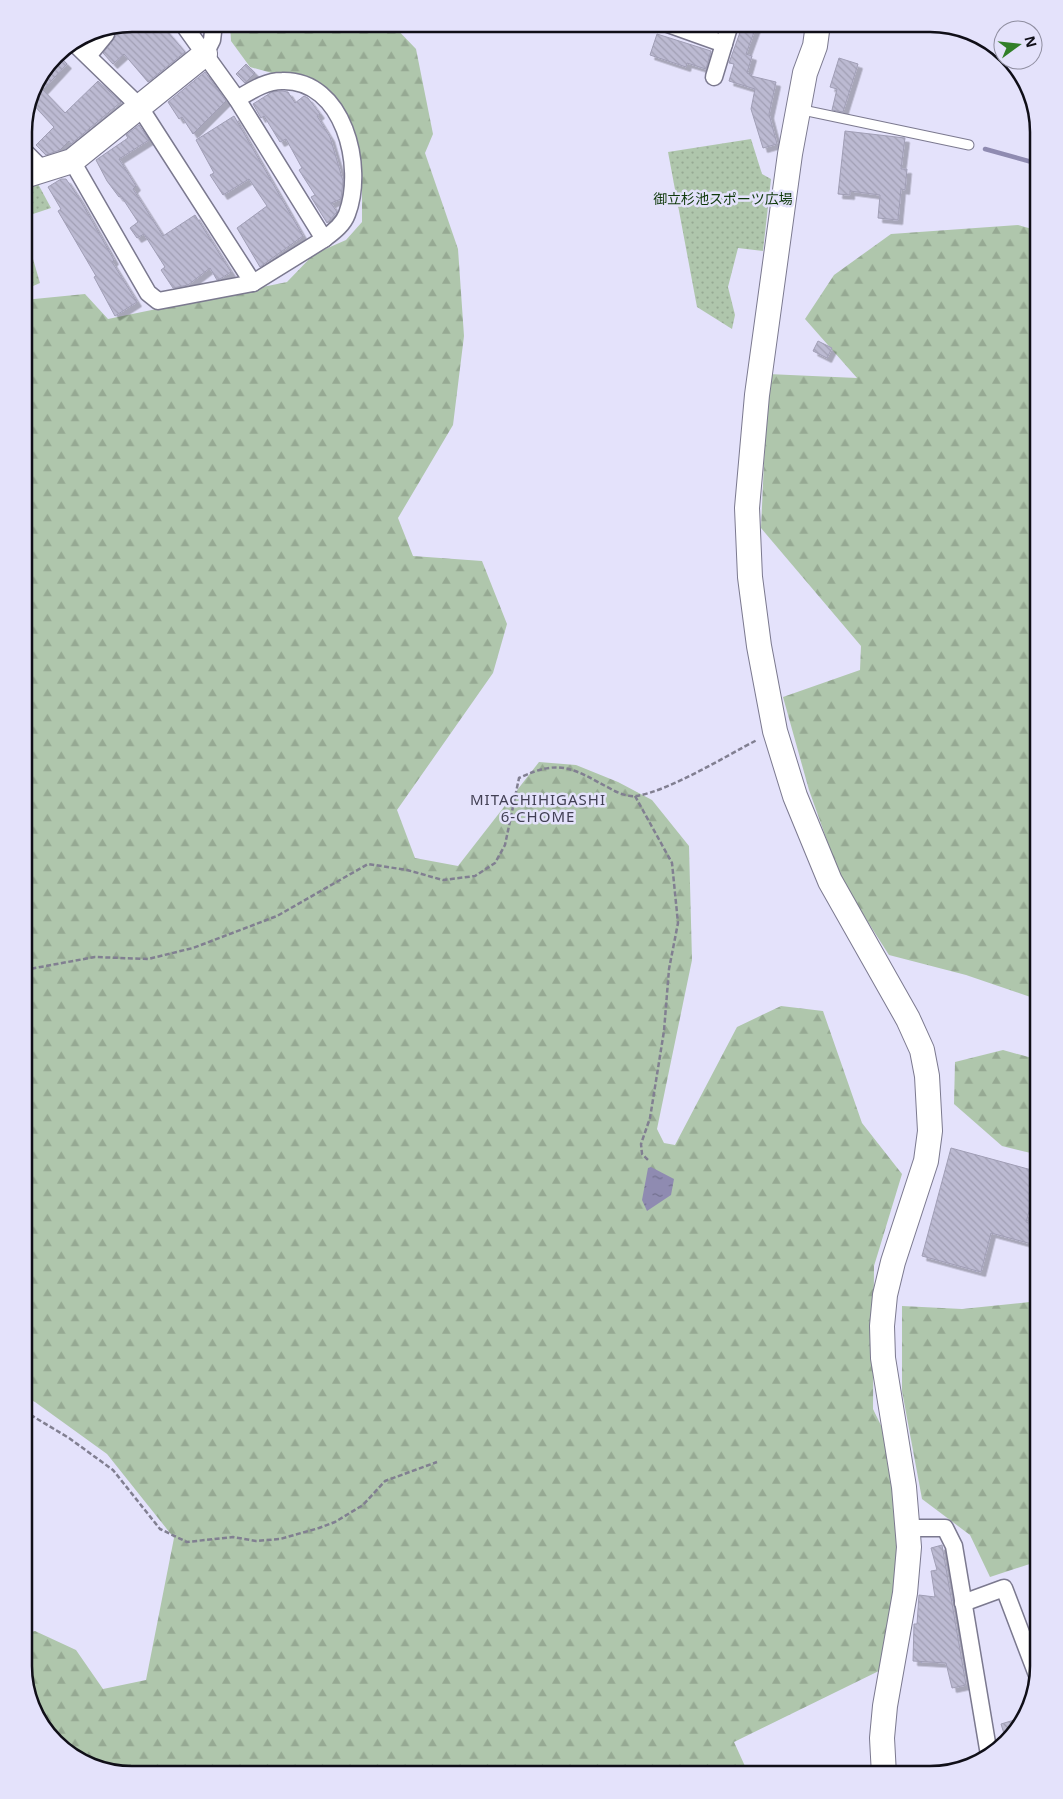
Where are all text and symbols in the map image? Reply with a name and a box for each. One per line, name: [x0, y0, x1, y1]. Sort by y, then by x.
north arrow: [993, 20, 1043, 70]
text: N: [1020, 34, 1042, 49]
park label: 御立杉池スポーツ広場: [653, 189, 793, 208]
district label: MITACHIHIGASHI 6-CHOME: [470, 789, 606, 826]

